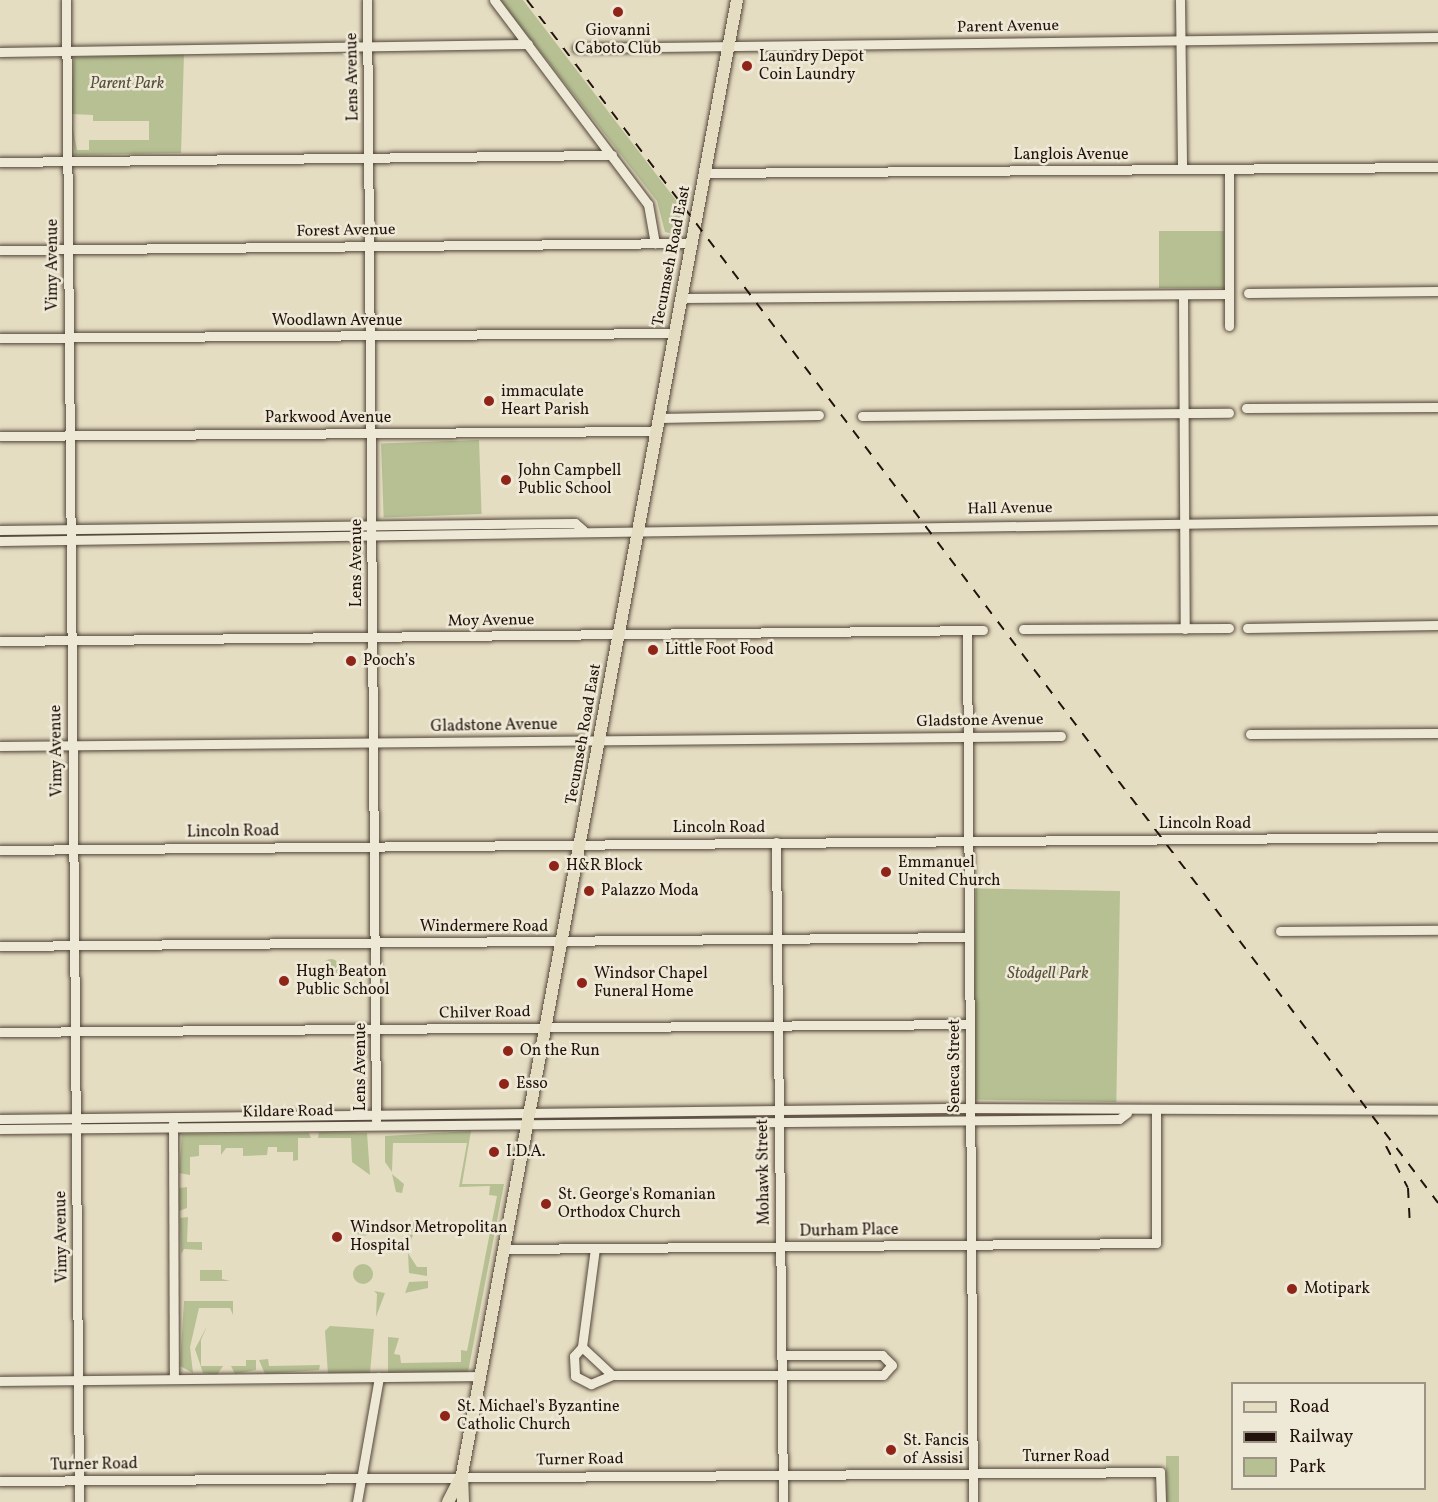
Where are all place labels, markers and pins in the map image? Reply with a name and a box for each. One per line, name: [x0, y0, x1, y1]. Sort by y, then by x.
marker: Giovanni Caboto Club: [611, 5, 625, 19]
place label: Giovanni Caboto Club: [575, 21, 661, 59]
place label: Laundry Depot Coin Laundry: [759, 47, 865, 85]
marker: Laundry Depot Coin Laundry: [740, 59, 754, 73]
place label: immaculate Heart Parish: [501, 382, 589, 420]
marker: immaculate Heart Parish: [482, 394, 496, 408]
place label: John Campbell Public School: [518, 461, 621, 499]
marker: John Campbell Public School: [499, 473, 513, 487]
place label: Little Foot Food: [665, 640, 774, 660]
marker: Little Foot Food: [646, 643, 660, 657]
place label: Pooch’s: [363, 651, 415, 671]
marker: Pooch’s: [344, 654, 358, 668]
place label: Emmanuel United Church: [898, 853, 1000, 891]
place label: H&R Block: [566, 856, 643, 876]
marker: H&R Block: [547, 859, 561, 873]
marker: Emmanuel United Church: [879, 865, 893, 879]
place label: Palazzo Moda: [601, 881, 699, 901]
marker: Palazzo Moda: [582, 884, 596, 898]
place label: Hugh Beaton Public School: [296, 962, 390, 1000]
place label: Windsor Chapel Funeral Home: [594, 964, 708, 1002]
marker: Hugh Beaton Public School: [277, 974, 291, 988]
marker: Windsor Chapel Funeral Home: [575, 976, 589, 990]
place label: On the Run: [520, 1041, 600, 1061]
marker: On the Run: [501, 1044, 515, 1058]
place label: Esso: [516, 1074, 548, 1094]
marker: Esso: [497, 1077, 511, 1091]
place label: I.D.A.: [506, 1142, 546, 1162]
marker: I.D.A.: [487, 1145, 501, 1159]
place label: St. George's Romanian Orthodox Church: [558, 1185, 716, 1223]
marker: St. George's Romanian Orthodox Church: [539, 1197, 553, 1211]
place label: Windsor Metropolitan Hospital: [350, 1218, 507, 1256]
marker: Windsor Metropolitan Hospital: [328, 1228, 346, 1246]
place label: Motipark: [1304, 1279, 1370, 1299]
marker: Motipark: [1285, 1282, 1299, 1296]
place label: St. Michael's Byzantine Catholic Church: [457, 1397, 620, 1435]
marker: St. Michael's Byzantine Catholic Church: [438, 1409, 452, 1423]
place label: St. Fancis of Assisi: [903, 1431, 969, 1469]
marker: St. Fancis of Assisi: [884, 1443, 898, 1457]

